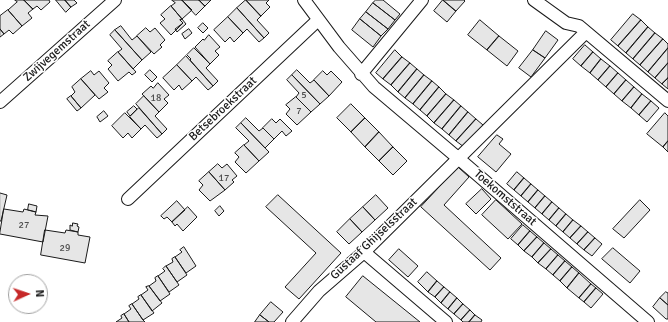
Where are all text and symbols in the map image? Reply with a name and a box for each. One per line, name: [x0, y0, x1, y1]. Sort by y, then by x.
street label: Zwijvegemstraat: [21, 17, 93, 85]
street label: Betsebroekstraat: [186, 74, 260, 144]
house number: 5: [301, 89, 307, 101]
house number: 18: [151, 92, 161, 104]
house number: 7: [296, 105, 302, 117]
street label: Toekomststraat: [471, 167, 539, 229]
house number: 17: [219, 172, 229, 184]
street label: Gustaaf Ghijselsstraat: [328, 195, 420, 283]
house number: 27: [19, 219, 29, 231]
house number: 29: [60, 242, 70, 254]
north arrow: [8, 274, 48, 314]
text: N: [33, 289, 46, 298]

